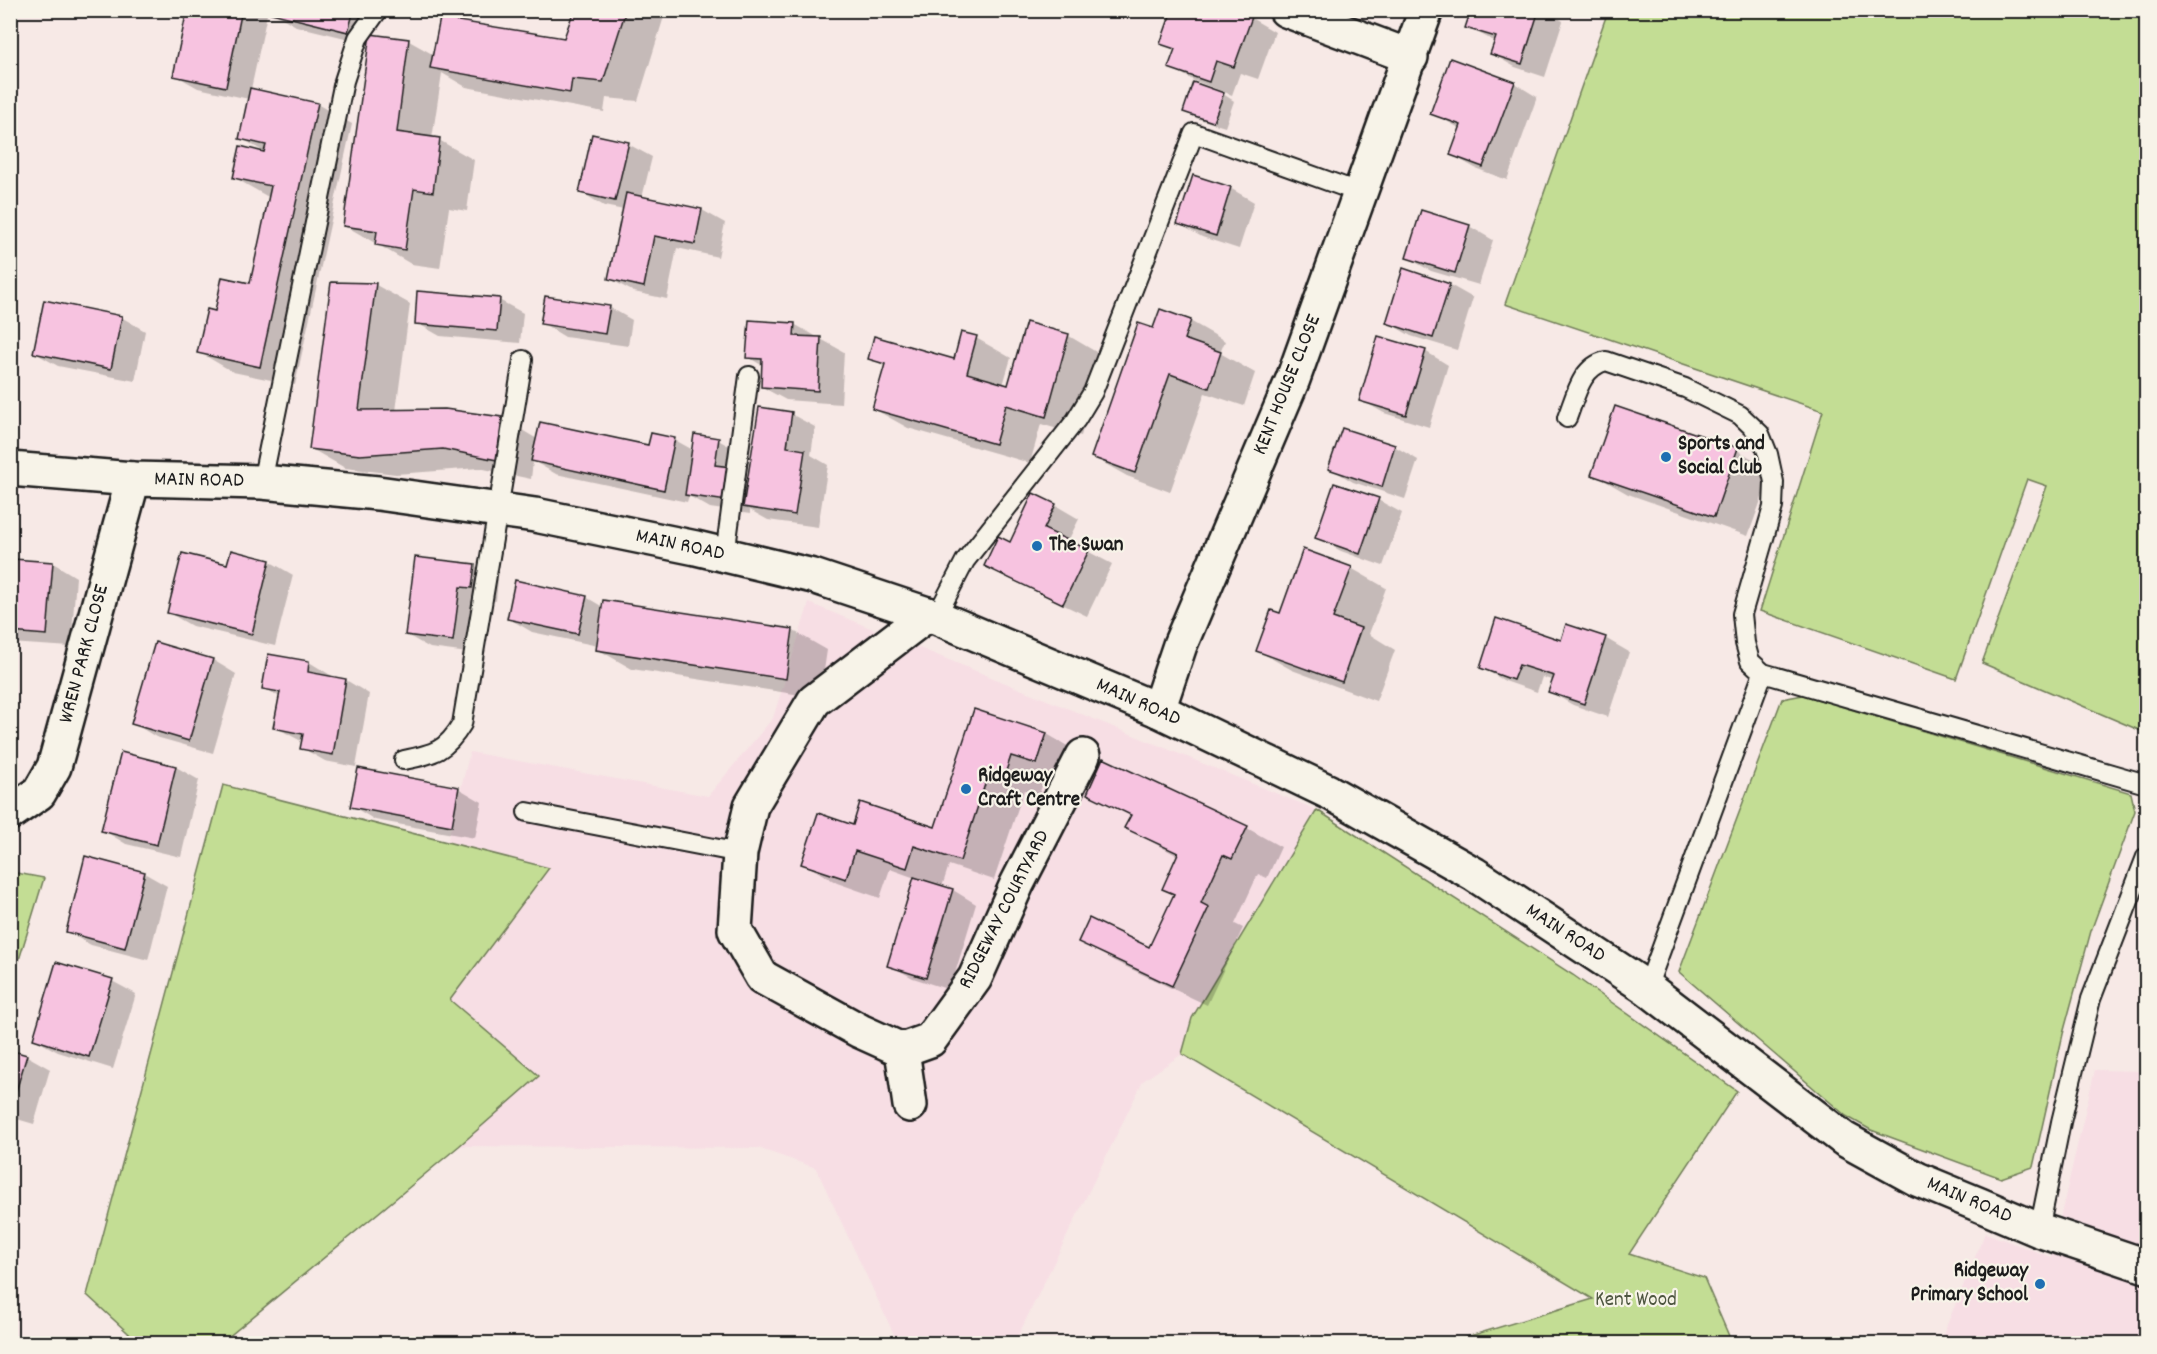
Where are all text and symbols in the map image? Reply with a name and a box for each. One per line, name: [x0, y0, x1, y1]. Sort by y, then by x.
street label: KENT HOUSE CLOSE: [1246, 310, 1330, 460]
place label: Sports and Social Club: [1678, 430, 1765, 484]
marker: Sports and Social Club: [1659, 450, 1673, 464]
street label: MAIN ROAD: [154, 465, 244, 497]
street label: MAIN ROAD: [633, 522, 727, 570]
place label: The Swan: [1049, 531, 1124, 561]
marker: The Swan: [1030, 539, 1044, 553]
street label: WREN PARK CLOSE: [52, 581, 118, 727]
street label: MAIN ROAD: [1091, 671, 1185, 735]
place label: Ridgeway Craft Centre: [978, 762, 1080, 816]
marker: Ridgeway Craft Centre: [959, 782, 973, 796]
street label: RIDGEWAY COURTYARD: [952, 825, 1058, 995]
street label: MAIN ROAD: [1519, 897, 1611, 971]
street label: MAIN ROAD: [1922, 1170, 2016, 1232]
place label: Ridgeway Primary School: [1910, 1257, 2029, 1311]
marker: Ridgeway Primary School: [2033, 1277, 2047, 1291]
park label: Kent Wood: [1595, 1286, 1677, 1316]

